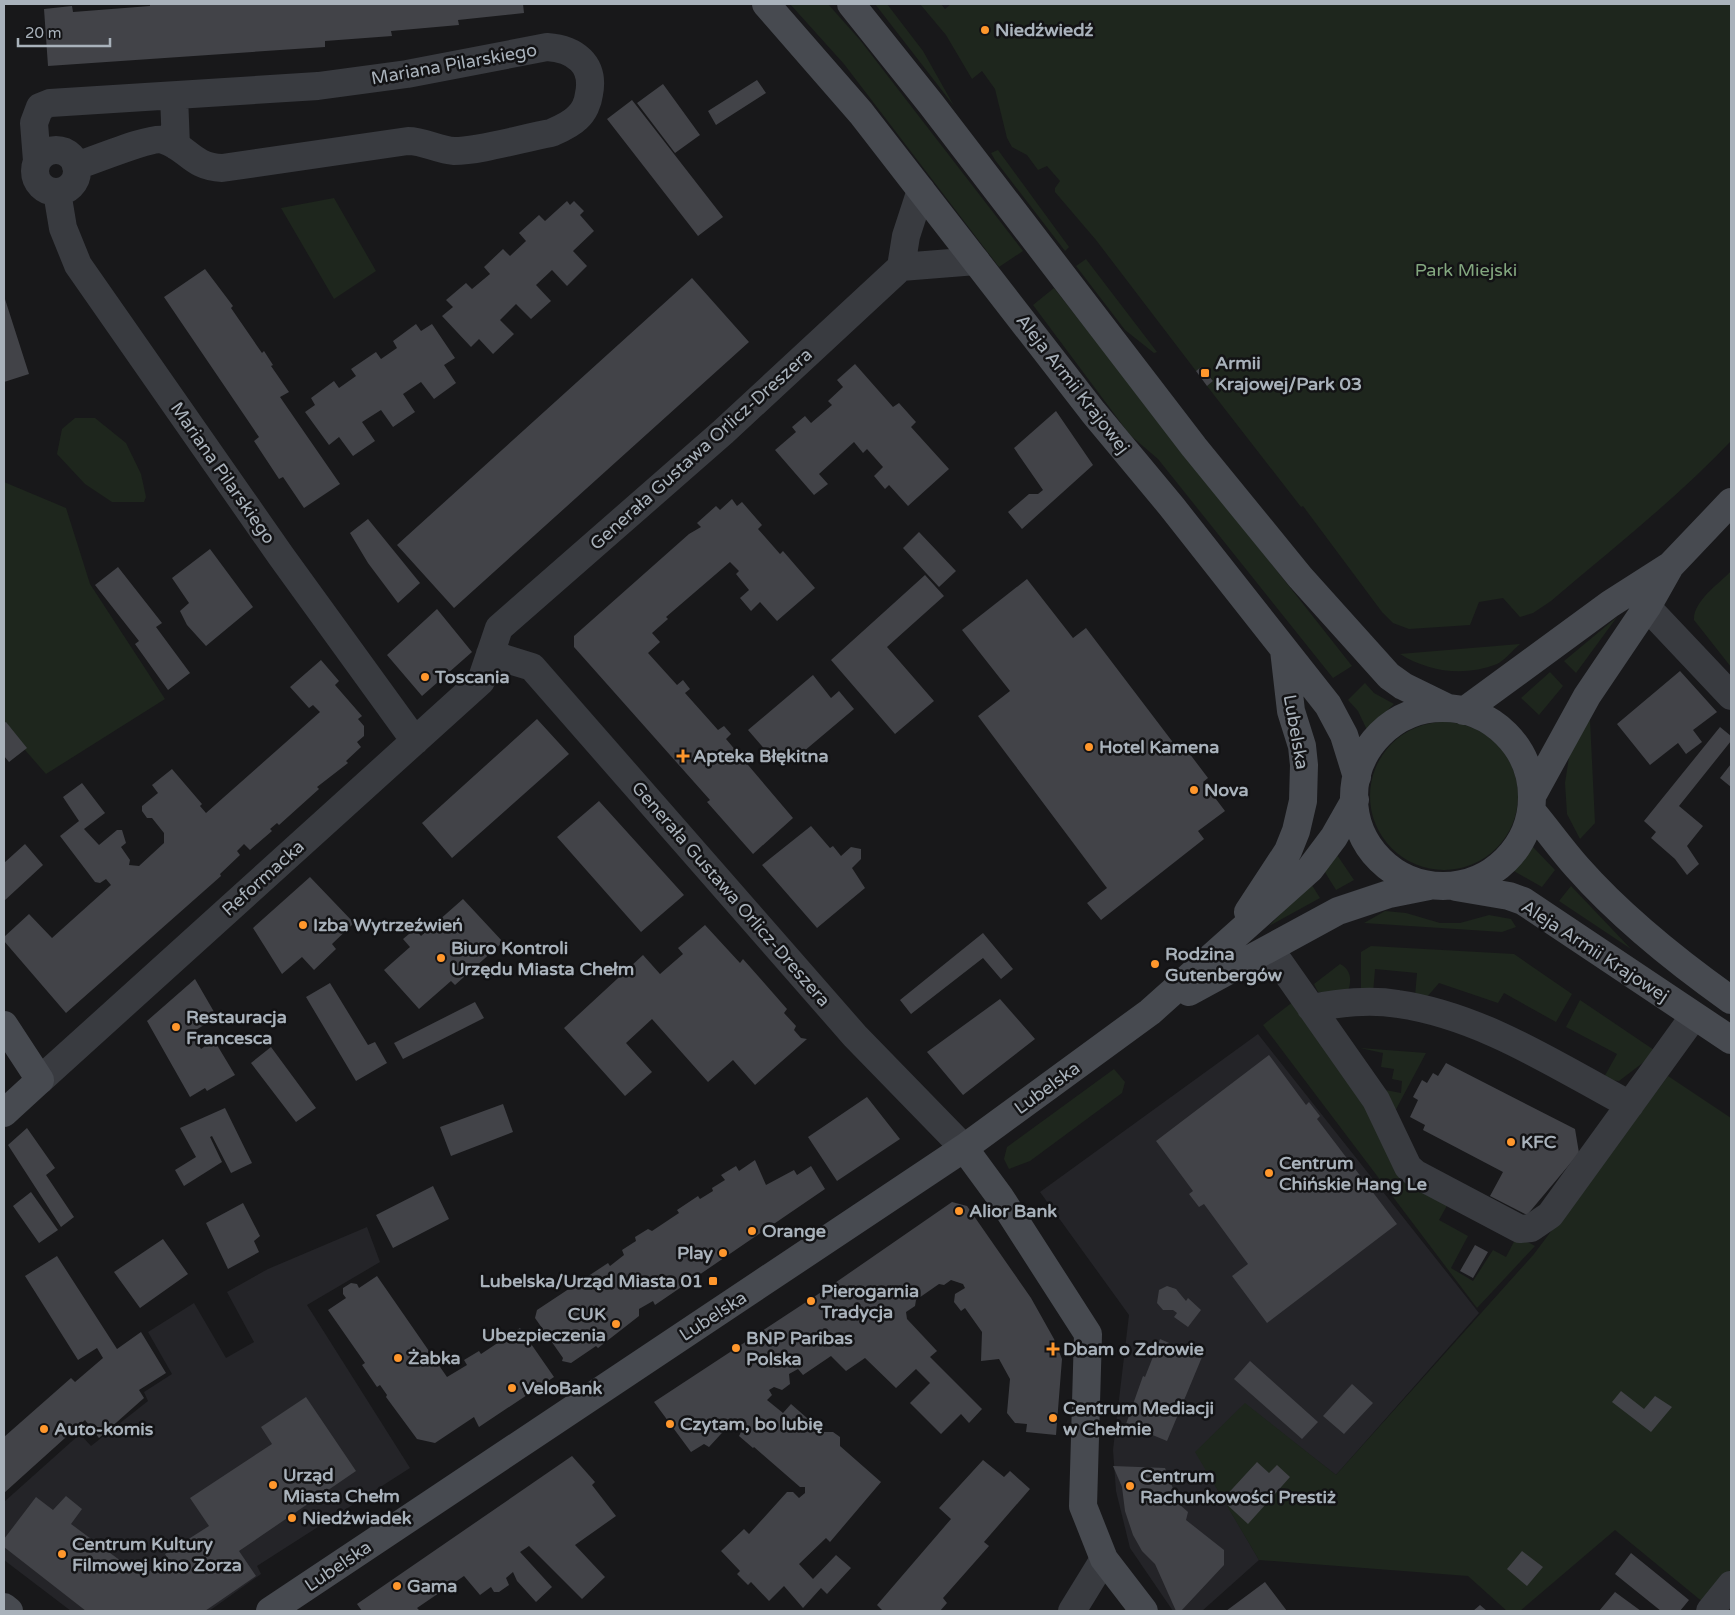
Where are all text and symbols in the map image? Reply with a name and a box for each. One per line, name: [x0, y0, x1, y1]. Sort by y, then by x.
scale bar: [18, 15, 110, 47]
place label: Niedźwiedź: [995, 19, 1094, 41]
text: 20 m: [25, 24, 62, 42]
marker: Niedźwiedź: [979, 24, 991, 36]
street label: Mariana Pilarskiego: [369, 39, 539, 89]
park label: Park Miejski: [1415, 259, 1517, 281]
street label: Aleja Armii Krajowej: [1012, 310, 1134, 458]
street label: Generała Gustawa Orlicz-Dreszera: [585, 343, 817, 555]
place label: Armii Krajowej/Park 03: [1215, 352, 1362, 395]
marker: Armii Krajowej/Park 03: [1199, 367, 1211, 379]
street label: Mariana Pilarskiego: [166, 398, 280, 548]
place label: Toscania: [434, 666, 510, 688]
marker: Toscania: [419, 671, 431, 683]
street label: Lubelska: [1279, 693, 1313, 771]
place label: Hotel Kamena: [1099, 736, 1219, 758]
marker: Hotel Kamena: [1083, 741, 1095, 753]
place label: Apteka Błękitna: [693, 745, 829, 767]
marker: Apteka Błękitna: [677, 750, 689, 762]
street label: Generała Gustawa Orlicz-Dreszera: [627, 777, 835, 1011]
place label: Nova: [1204, 779, 1249, 801]
marker: Nova: [1188, 784, 1200, 796]
street label: Reformacka: [217, 835, 309, 921]
street label: Aleja Armii Krajowej: [1517, 895, 1673, 1007]
place label: Izba Wytrzeźwień: [313, 914, 463, 936]
marker: Izba Wytrzeźwień: [297, 919, 309, 931]
place label: Biuro Kontroli Urzędu Miasta Chełm: [451, 937, 634, 980]
place label: Rodzina Gutenbergów: [1165, 943, 1283, 986]
marker: Biuro Kontroli Urzędu Miasta Chełm: [435, 952, 447, 964]
marker: Rodzina Gutenbergów: [1149, 958, 1161, 970]
place label: Restauracja Francesca: [186, 1006, 287, 1049]
marker: Restauracja Francesca: [170, 1021, 182, 1033]
street label: Lubelska: [1010, 1057, 1084, 1119]
place label: KFC: [1521, 1131, 1557, 1153]
marker: KFC: [1505, 1136, 1517, 1148]
place label: Centrum Chińskie Hang Le: [1279, 1152, 1427, 1195]
marker: Centrum Chińskie Hang Le: [1263, 1167, 1275, 1179]
place label: Alior Bank: [969, 1200, 1057, 1222]
marker: Alior Bank: [953, 1205, 965, 1217]
place label: Orange: [762, 1220, 826, 1242]
marker: Orange: [746, 1225, 758, 1237]
place label: Play: [677, 1242, 713, 1264]
marker: Play: [717, 1247, 729, 1259]
place label: Lubelska/Urząd Miasta 01: [479, 1270, 703, 1292]
marker: Lubelska/Urząd Miasta 01: [707, 1275, 719, 1287]
place label: Pierogarnia Tradycja: [820, 1280, 919, 1323]
street label: Lubelska: [675, 1286, 751, 1346]
marker: Pierogarnia Tradycja: [805, 1295, 817, 1307]
place label: CUK Ubezpieczenia: [482, 1303, 606, 1346]
marker: CUK Ubezpieczenia: [610, 1318, 622, 1330]
place label: BNP Paribas Polska: [746, 1327, 853, 1370]
place label: Dbam o Zdrowie: [1063, 1338, 1204, 1360]
marker: BNP Paribas Polska: [730, 1342, 742, 1354]
marker: Dbam o Zdrowie: [1047, 1343, 1059, 1355]
place label: Żabka: [408, 1347, 461, 1369]
marker: Żabka: [392, 1352, 404, 1364]
place label: VeloBank: [522, 1377, 602, 1399]
marker: VeloBank: [506, 1382, 518, 1394]
place label: Centrum Mediacji w Chełmie: [1063, 1397, 1214, 1440]
marker: Centrum Mediacji w Chełmie: [1047, 1412, 1059, 1424]
place label: Czytam, bo lubię: [680, 1413, 823, 1435]
place label: Auto-komis: [54, 1418, 154, 1440]
marker: Czytam, bo lubię: [664, 1418, 676, 1430]
marker: Auto-komis: [38, 1423, 50, 1435]
place label: Urząd Miasta Chełm: [283, 1464, 400, 1507]
place label: Centrum Rachunkowości Prestiż: [1140, 1465, 1336, 1508]
marker: Urząd Miasta Chełm: [267, 1479, 279, 1491]
marker: Centrum Rachunkowości Prestiż: [1124, 1480, 1136, 1492]
place label: Niedźwiadek: [302, 1507, 412, 1529]
marker: Niedźwiadek: [286, 1512, 298, 1524]
place label: Centrum Kultury Filmowej kino Zorza: [72, 1533, 242, 1576]
street label: Lubelska: [300, 1536, 376, 1596]
marker: Centrum Kultury Filmowej kino Zorza: [56, 1548, 68, 1560]
place label: Gama: [407, 1575, 457, 1597]
marker: Gama: [391, 1580, 403, 1592]

